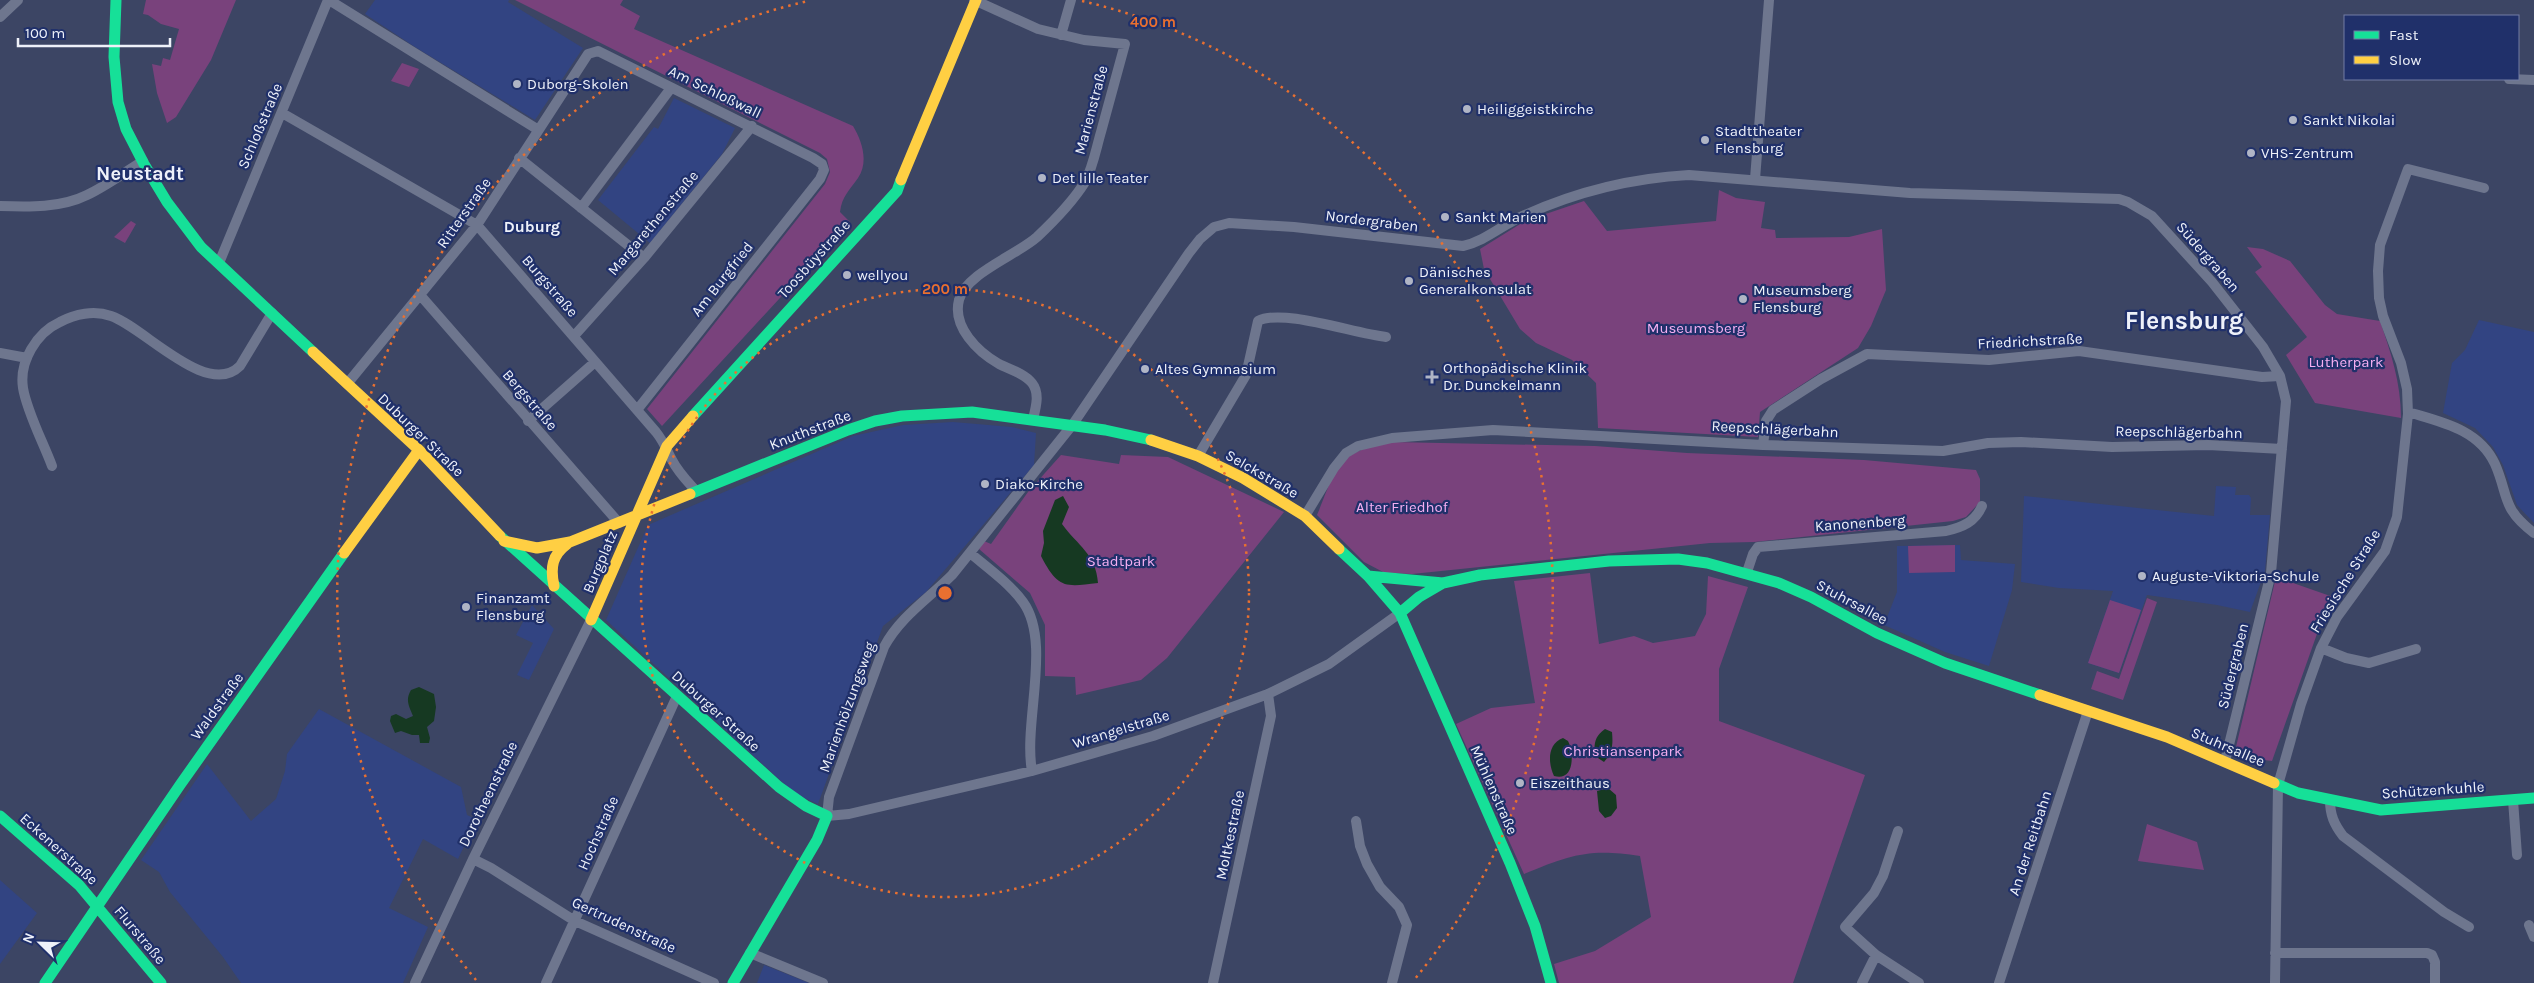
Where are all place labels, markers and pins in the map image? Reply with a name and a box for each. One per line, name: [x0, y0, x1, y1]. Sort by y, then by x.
place label: Duborg-Skolen: [527, 75, 629, 93]
marker: Duborg-Skolen: [511, 78, 523, 90]
place label: Heiliggeistkirche: [1477, 100, 1593, 118]
marker: Heiliggeistkirche: [1461, 103, 1473, 115]
place label: Sankt Nikolai: [2303, 111, 2395, 129]
marker: Sankt Nikolai: [2287, 114, 2299, 126]
place label: Stadttheater Flensburg: [1715, 122, 1802, 157]
marker: Stadttheater Flensburg: [1699, 134, 1711, 146]
place label: VHS-Zentrum: [2261, 144, 2354, 162]
marker: VHS-Zentrum: [2245, 147, 2257, 159]
place label: Det lille Teater: [1052, 169, 1149, 187]
marker: Det lille Teater: [1036, 172, 1048, 184]
place label: Sankt Marien: [1455, 208, 1547, 226]
marker: Sankt Marien: [1439, 211, 1451, 223]
place label: Dänisches Generalkonsulat: [1419, 263, 1532, 298]
place label: wellyou: [857, 266, 908, 284]
marker: wellyou: [841, 269, 853, 281]
marker: Dänisches Generalkonsulat: [1403, 275, 1415, 287]
place label: Museumsberg Flensburg: [1753, 281, 1852, 316]
marker: Museumsberg Flensburg: [1737, 293, 1749, 305]
place label: Orthopädische Klinik Dr. Dunckelmann: [1443, 359, 1587, 394]
place label: Altes Gymnasium: [1155, 360, 1276, 378]
marker: Altes Gymnasium: [1139, 363, 1151, 375]
marker: Orthopädische Klinik Dr. Dunckelmann: [1425, 370, 1439, 384]
place label: Diako-Kirche: [995, 475, 1083, 493]
marker: Diako-Kirche: [979, 478, 991, 490]
place label: Auguste-Viktoria-Schule: [2152, 567, 2319, 585]
marker: Auguste-Viktoria-Schule: [2136, 570, 2148, 582]
centre of rings: [936, 584, 954, 602]
place label: Finanzamt Flensburg: [476, 589, 550, 624]
marker: Finanzamt Flensburg: [460, 601, 472, 613]
place label: Eiszeithaus: [1530, 774, 1610, 792]
marker: Eiszeithaus: [1514, 777, 1526, 789]

